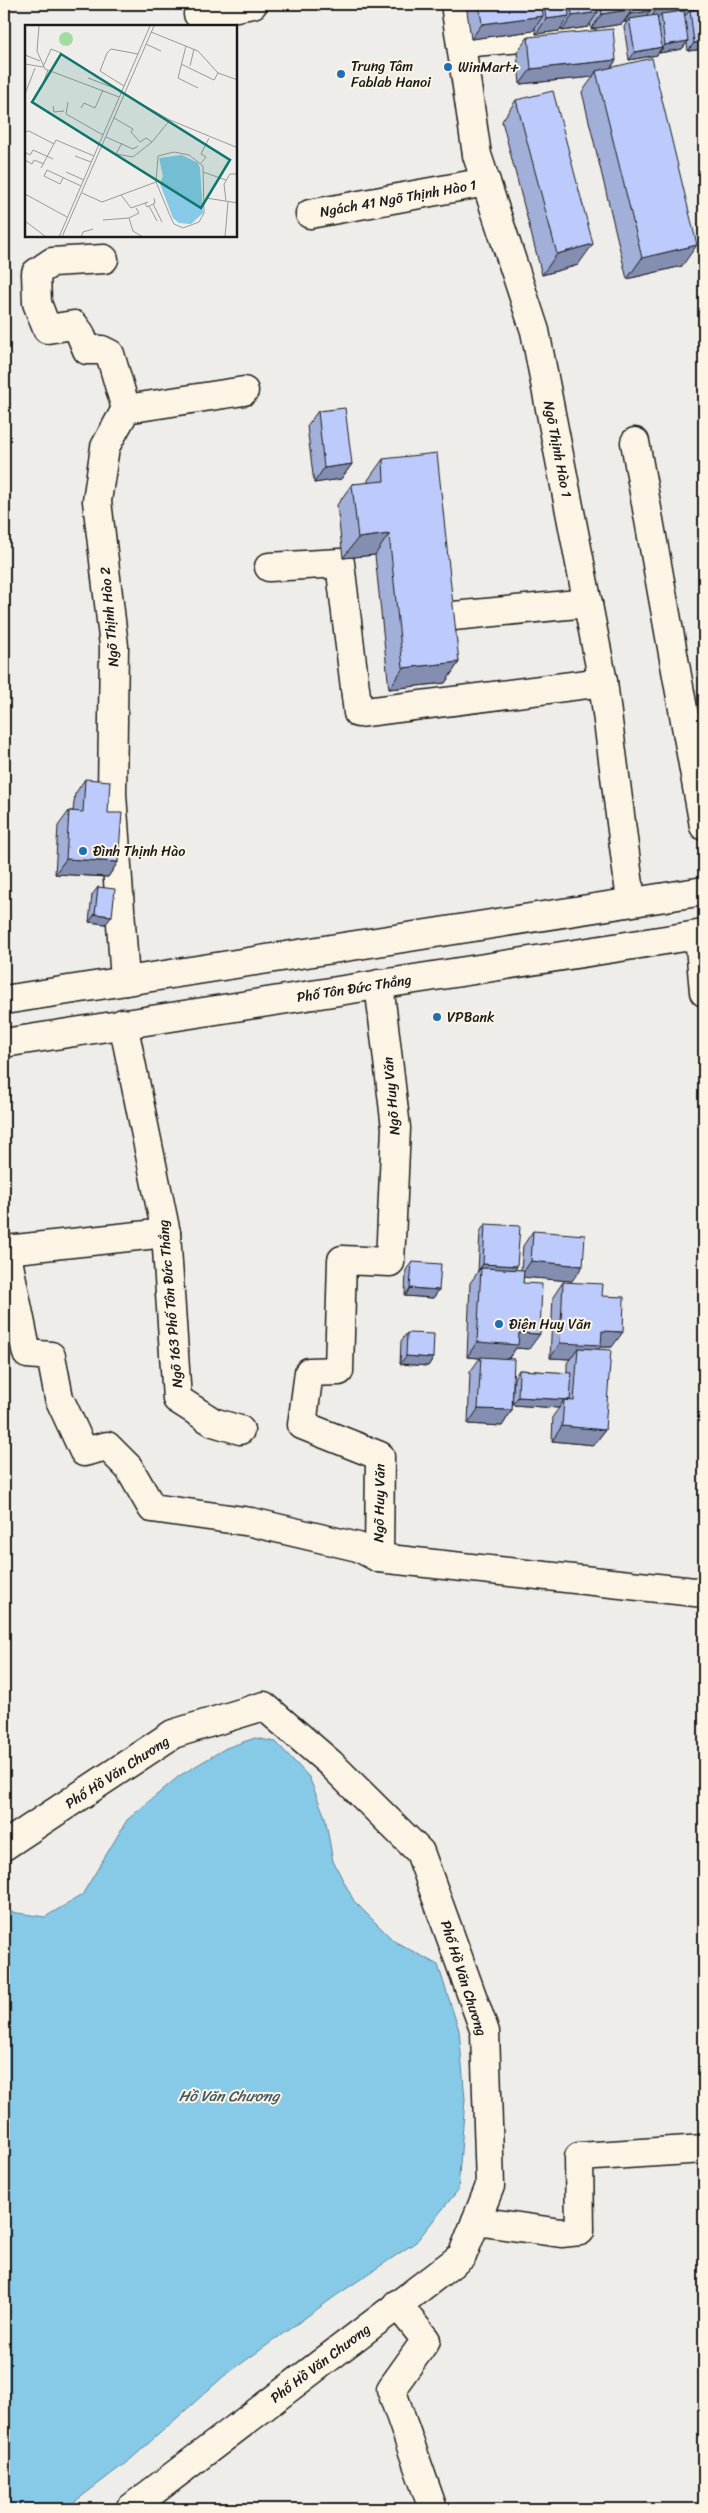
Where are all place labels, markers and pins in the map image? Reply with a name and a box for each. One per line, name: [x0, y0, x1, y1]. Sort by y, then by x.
place label: Trung Tâm Fablab Hanoi: [351, 54, 432, 95]
place label: WinMart+: [458, 55, 520, 80]
marker: WinMart+: [442, 61, 454, 73]
marker: Trung Tâm Fablab Hanoi: [335, 68, 347, 80]
place label: Đình Thịnh Hào: [93, 839, 185, 864]
marker: Đình Thịnh Hào: [77, 845, 89, 857]
place label: VPBank: [447, 1005, 495, 1030]
marker: VPBank: [431, 1011, 443, 1023]
place label: Điện Huy Văn: [509, 1312, 591, 1337]
marker: Điện Huy Văn: [493, 1318, 505, 1330]

